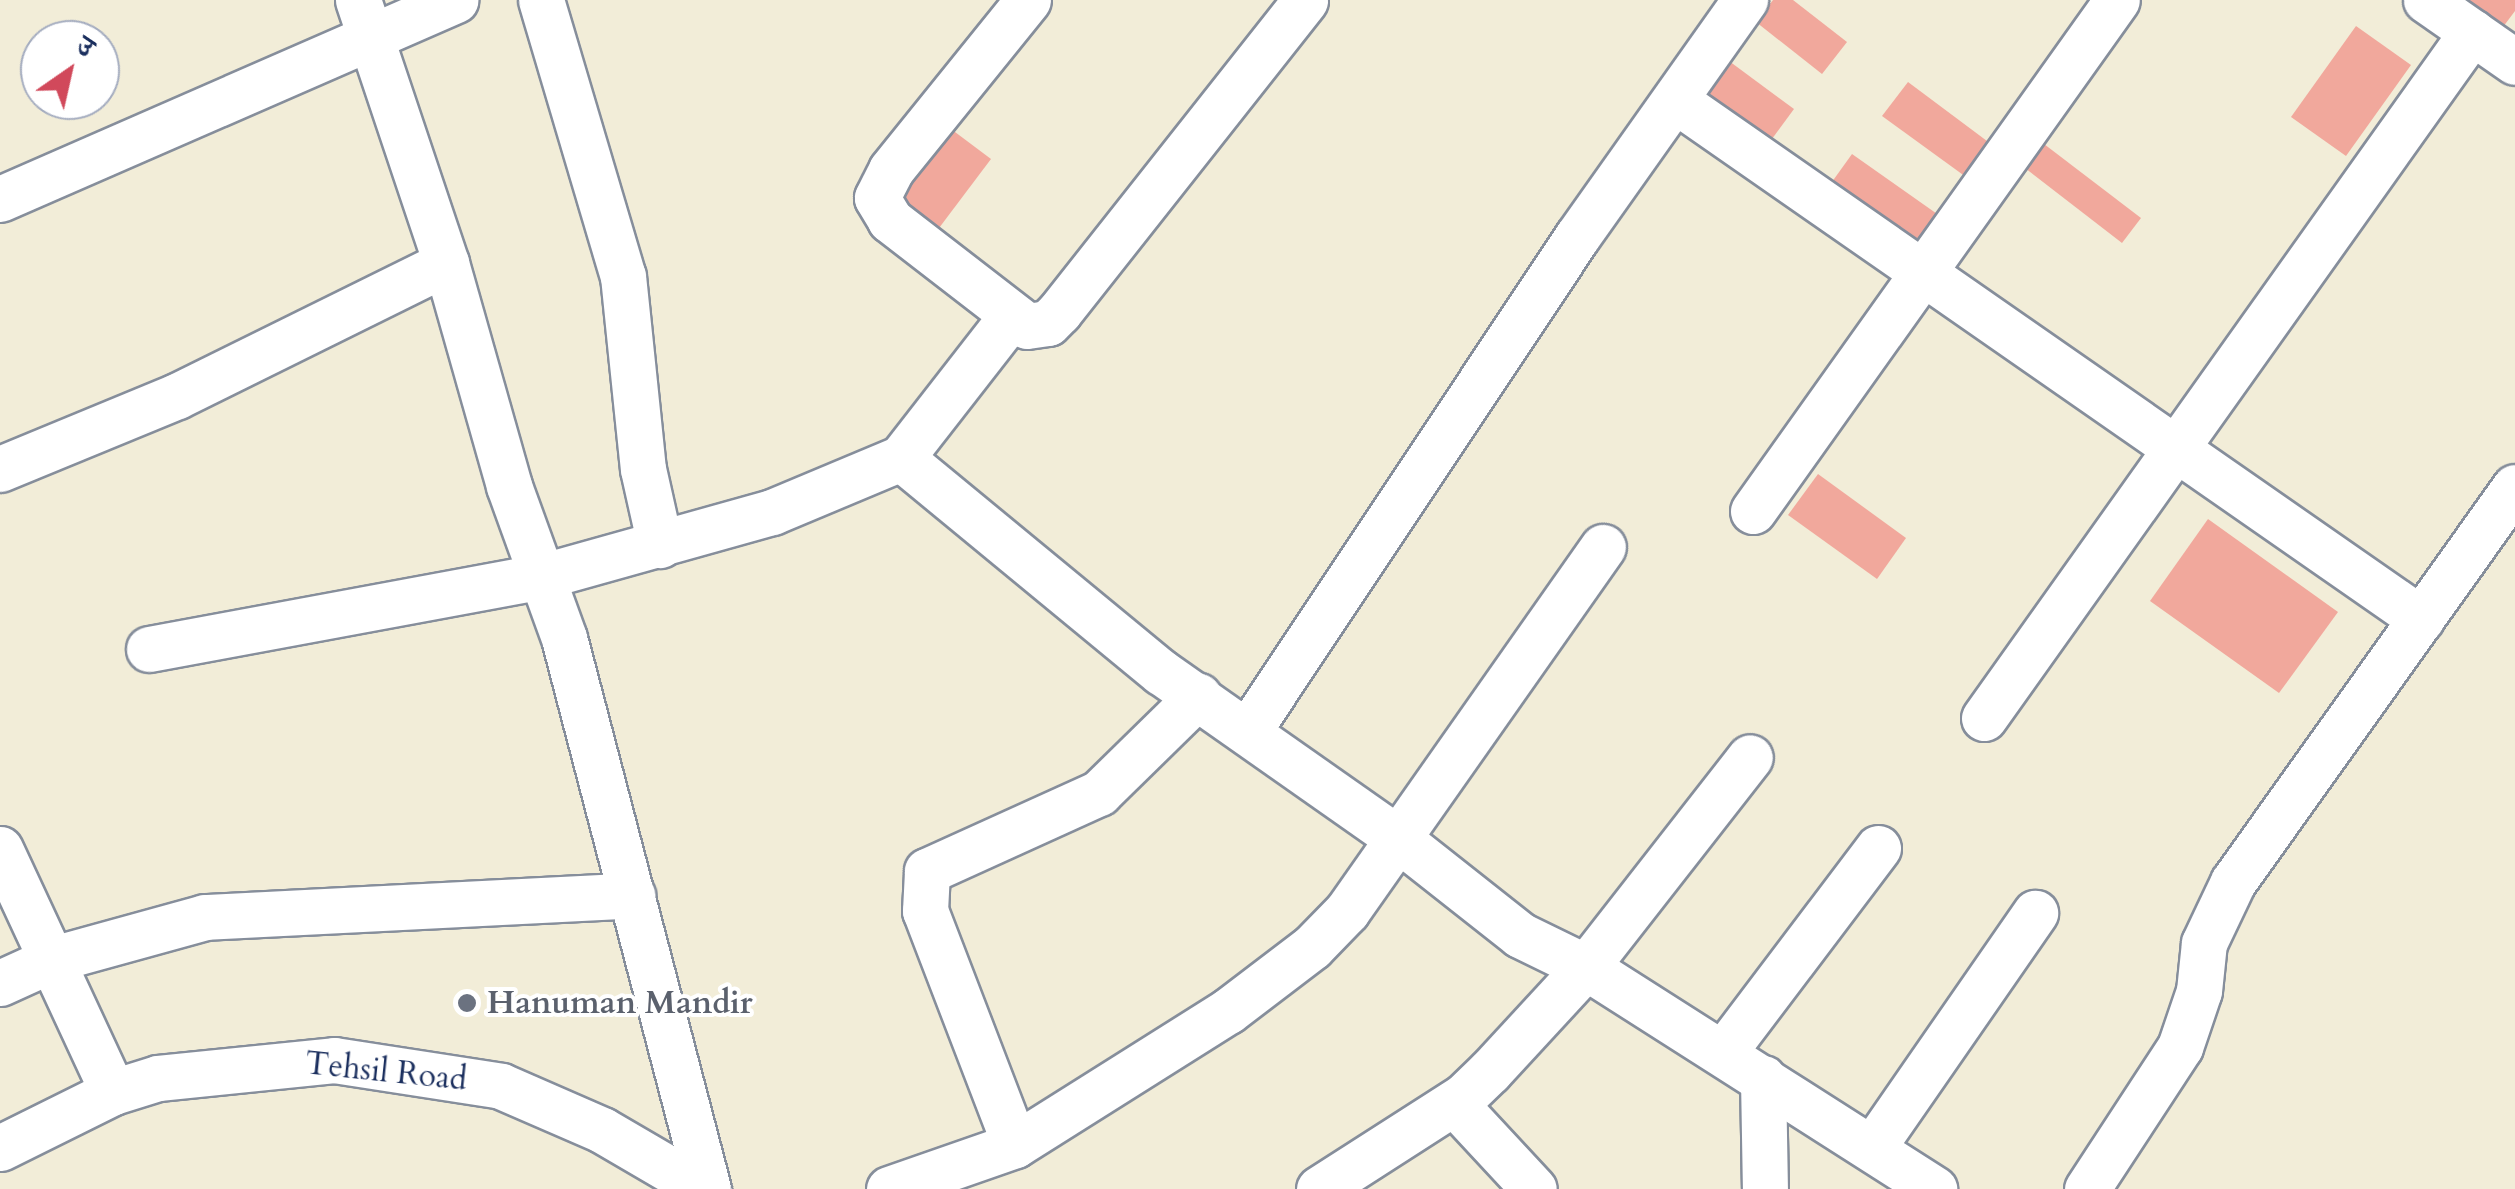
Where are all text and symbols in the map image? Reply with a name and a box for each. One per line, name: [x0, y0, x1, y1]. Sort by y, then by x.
north arrow: [20, 20, 120, 120]
text: उ: [69, 27, 102, 67]
place label: Hanuman Mandir: [487, 984, 753, 1022]
marker: Hanuman Mandir: [456, 992, 478, 1014]
street label: Tehsil Road: [303, 1044, 469, 1100]

